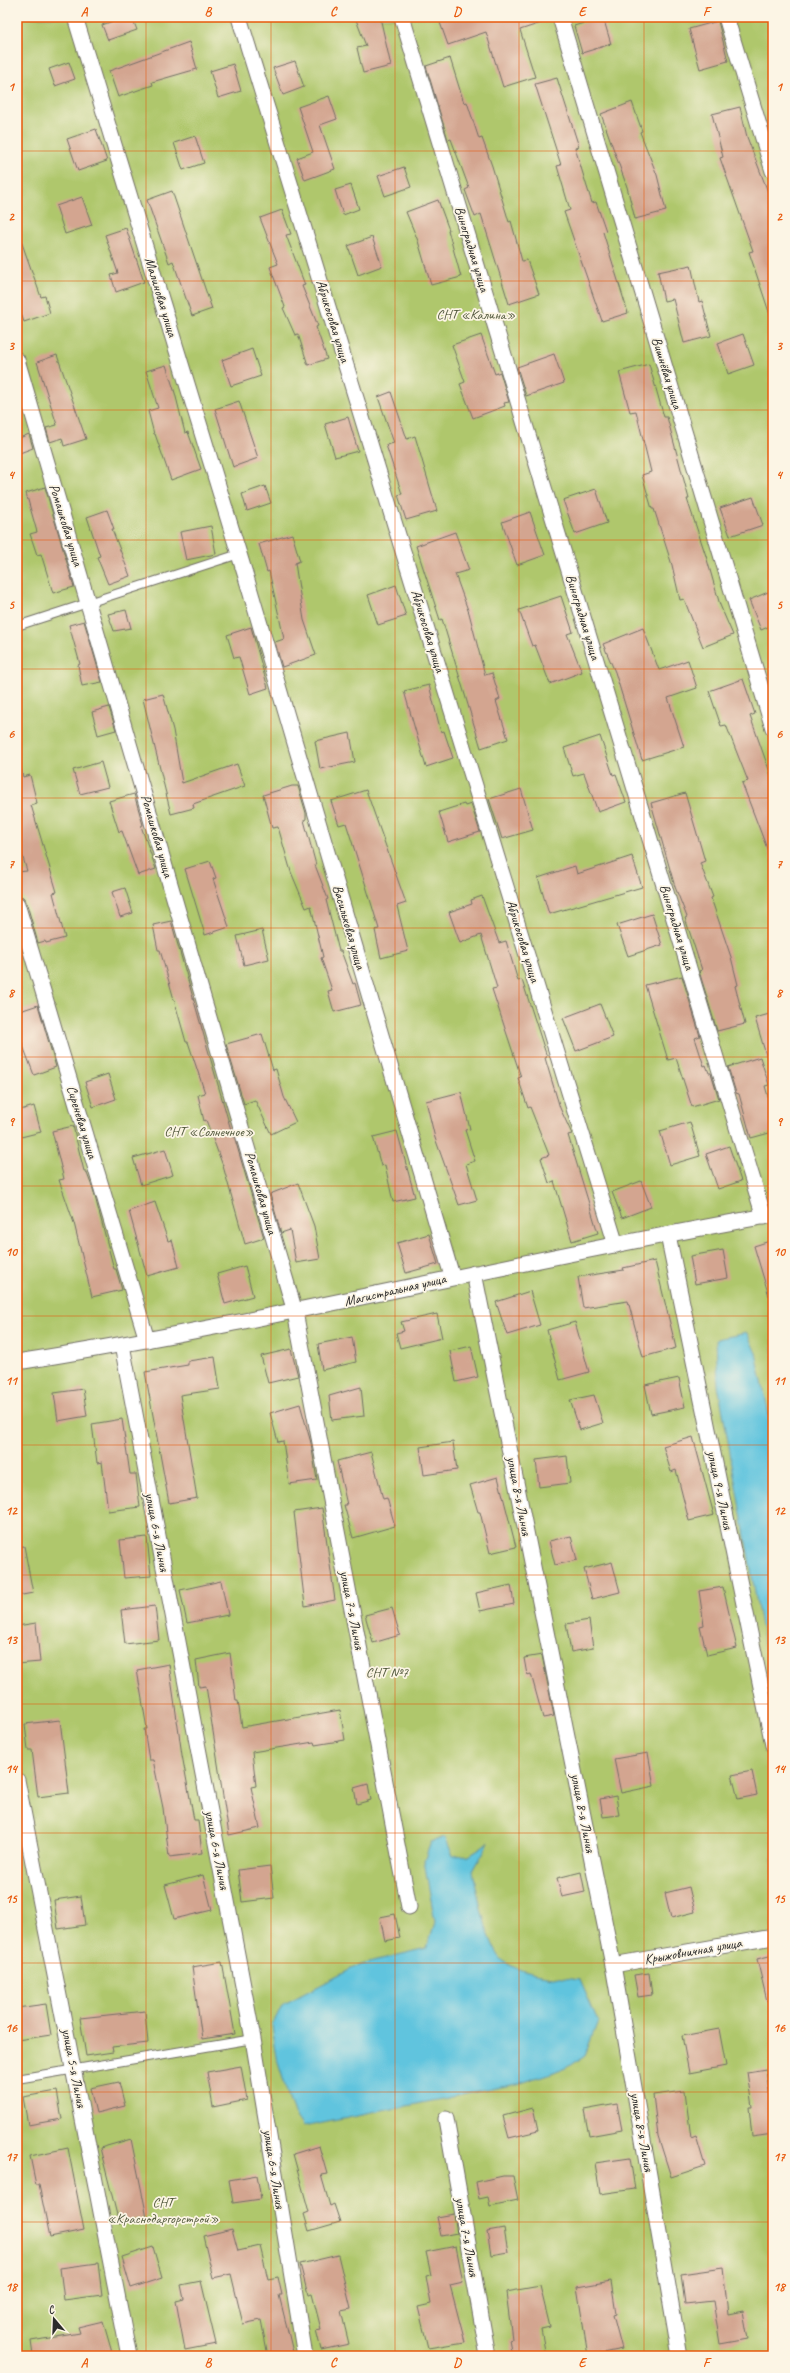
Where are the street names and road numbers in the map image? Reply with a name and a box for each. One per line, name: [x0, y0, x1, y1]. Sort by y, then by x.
street label: Виноградная улица: [451, 204, 493, 295]
street label: Малиновая улица: [141, 255, 182, 340]
street label: Абрикосовая улица: [312, 278, 354, 366]
street label: Вишнёвая улица: [648, 335, 686, 412]
street label: Ромашковая улица: [45, 482, 87, 569]
street label: Виноградная улица: [562, 572, 604, 663]
street label: Абрикосовая улица: [407, 588, 449, 676]
street label: Ромашковая улица: [137, 793, 177, 881]
street label: Виноградная улица: [656, 882, 698, 973]
street label: Васильковая улица: [329, 883, 370, 973]
street label: Абрикосовая улица: [502, 898, 544, 986]
street label: Сиреневая улица: [63, 1083, 102, 1162]
street label: Ромашковая улица: [241, 1150, 281, 1238]
street label: Магистральная улица: [343, 1270, 449, 1310]
street label: улица 9-я Линия: [703, 1448, 737, 1532]
street label: улица 8-я Линия: [503, 1454, 535, 1538]
street label: улица 6-я Линия: [141, 1490, 173, 1574]
street label: улица 7-я Линия: [336, 1568, 368, 1652]
street label: улица 8-я Линия: [567, 1771, 599, 1855]
street label: улица 6-я Линия: [201, 1808, 233, 1892]
street label: Крыжовничная улица: [643, 1934, 744, 1968]
street label: улица 5-я Линия: [58, 2026, 90, 2110]
street label: улица 8-я Линия: [626, 2090, 657, 2174]
street label: улица 6-я Линия: [259, 2127, 289, 2211]
street label: улица 7-я Линия: [451, 2195, 482, 2279]

